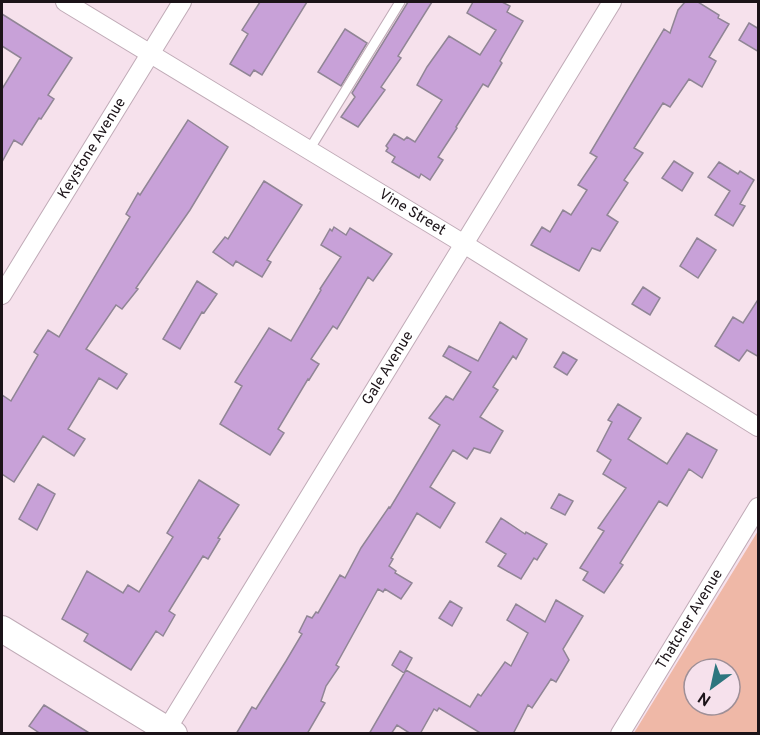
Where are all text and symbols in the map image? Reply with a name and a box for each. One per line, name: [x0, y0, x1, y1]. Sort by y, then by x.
street label: Keystone Avenue: [54, 94, 130, 203]
street label: Vine Street: [375, 185, 449, 240]
street label: Gale Avenue: [358, 328, 418, 409]
street label: Thatcher Avenue: [652, 566, 727, 673]
north arrow: [682, 657, 742, 717]
text: N: [695, 686, 715, 709]

